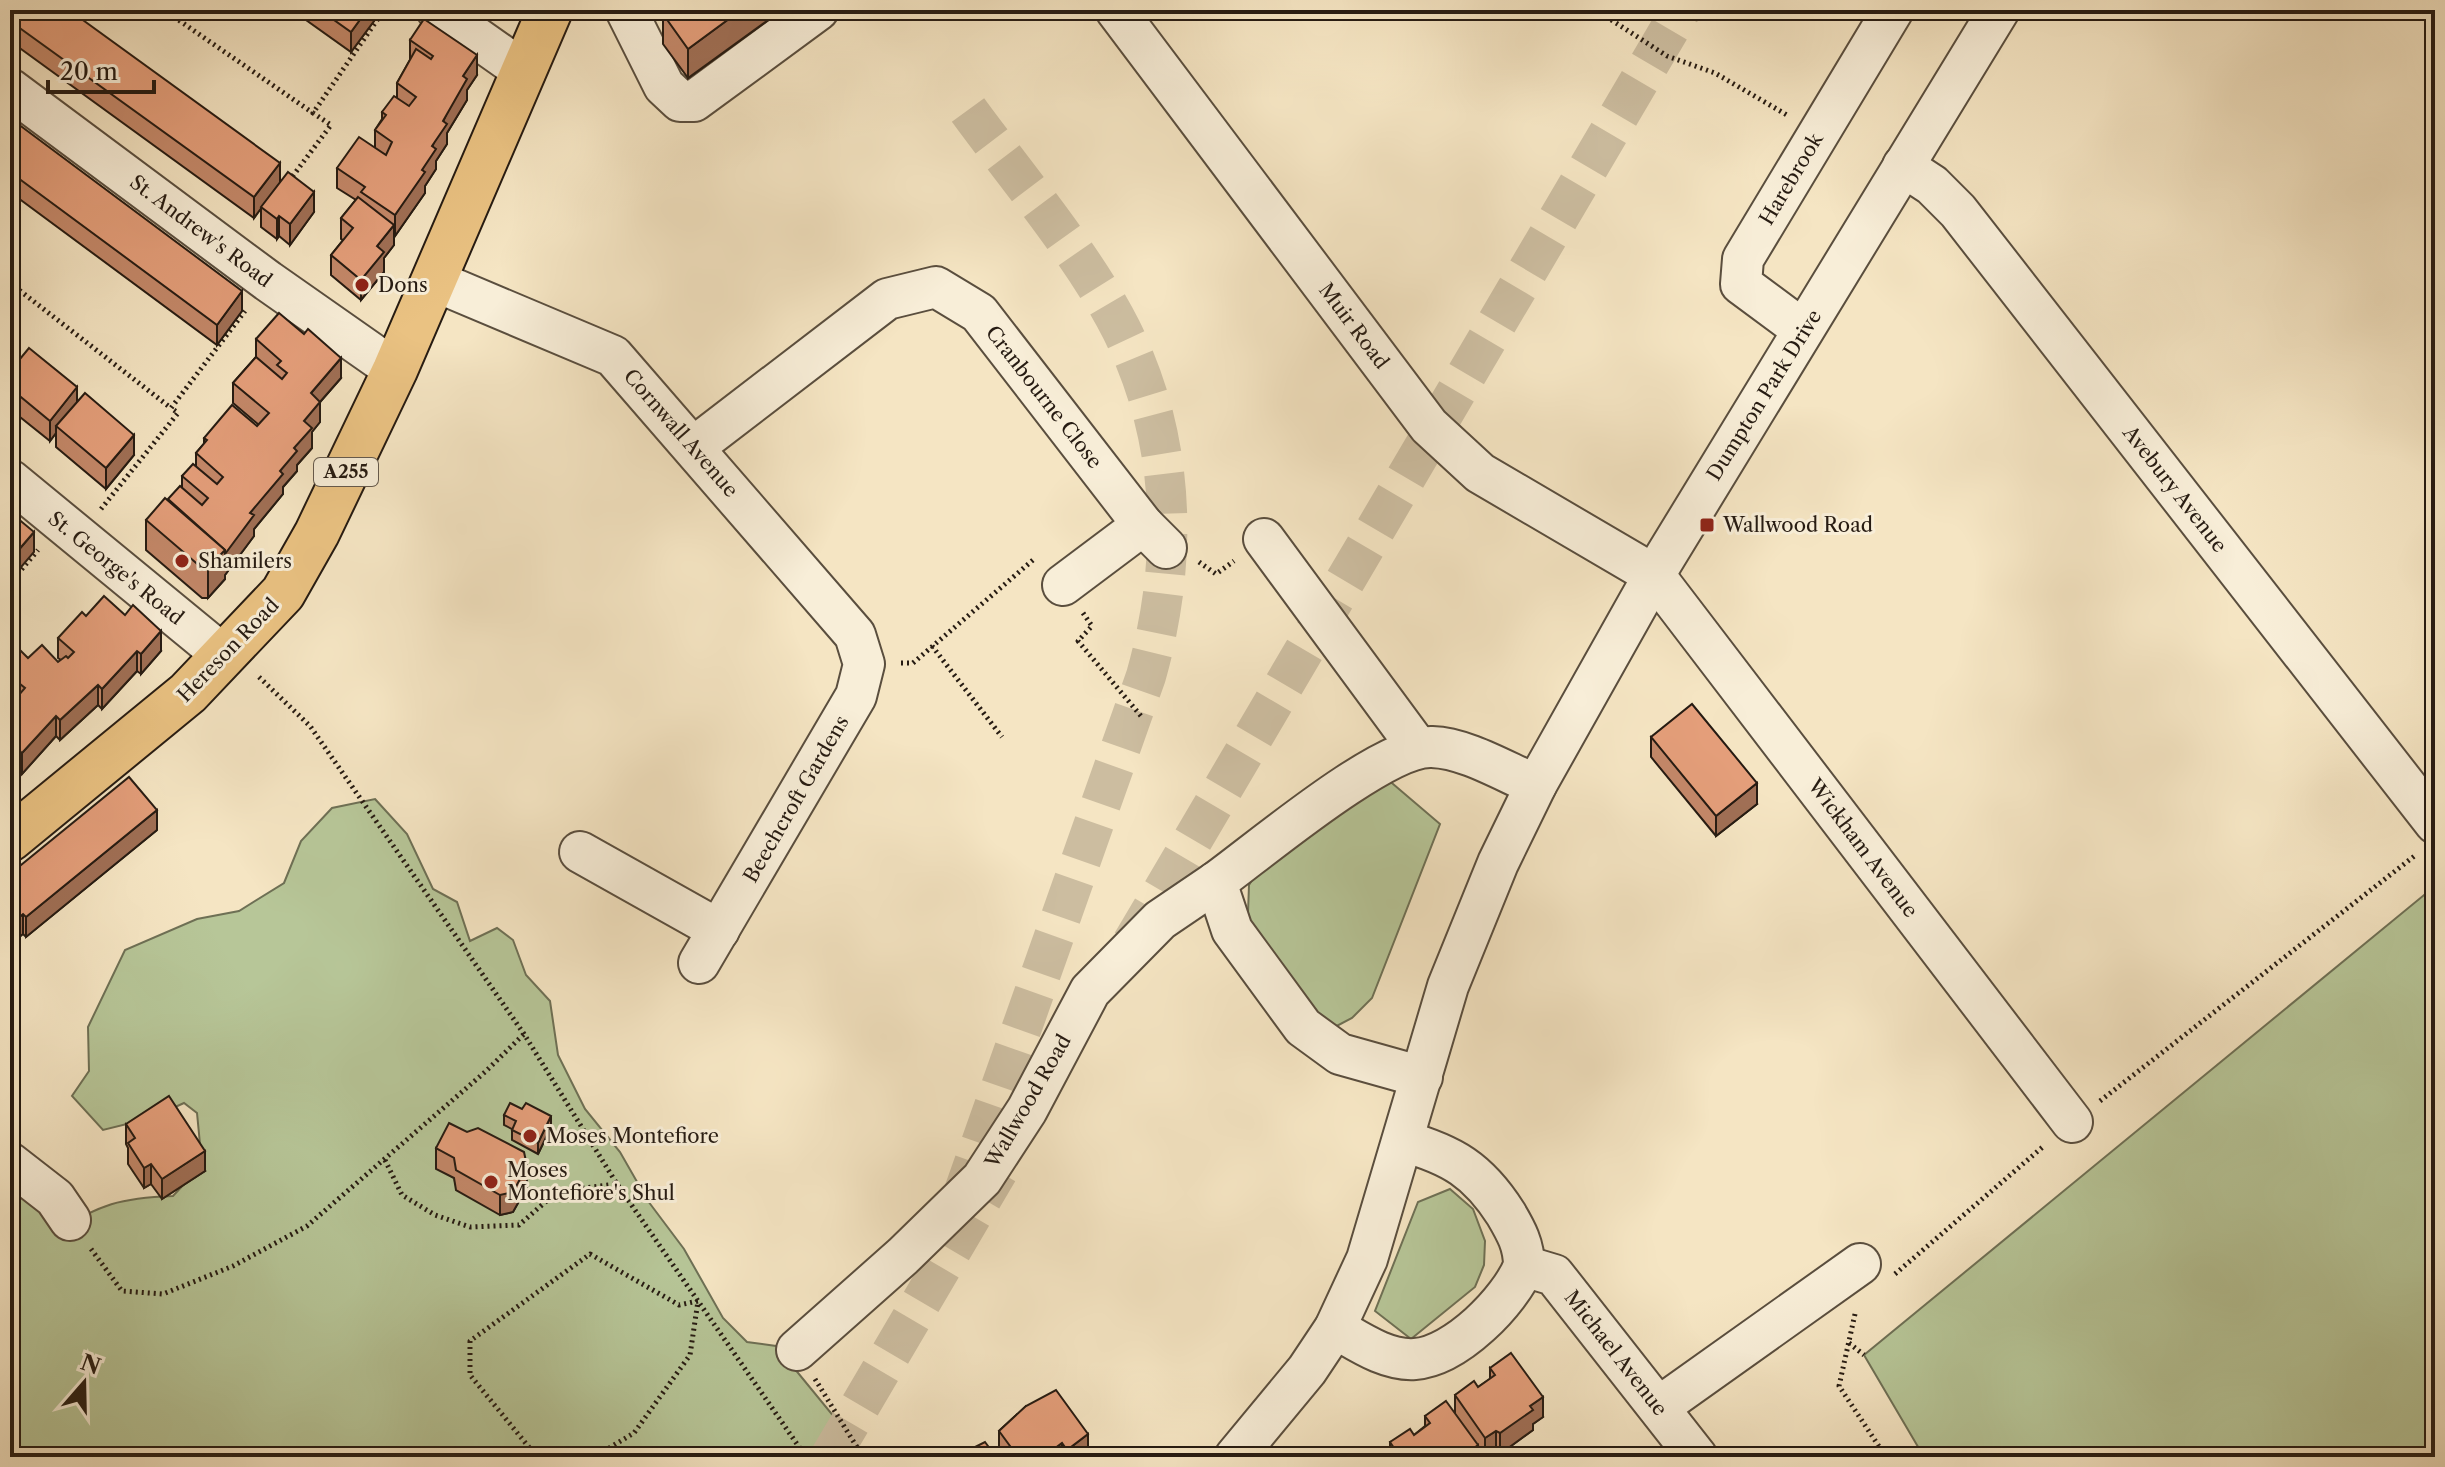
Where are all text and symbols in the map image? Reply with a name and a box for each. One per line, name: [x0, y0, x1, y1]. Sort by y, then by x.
scale bar: [48, 44, 154, 94]
text: 20 m: [60, 57, 118, 86]
street label: Harebrook: [1754, 127, 1829, 229]
street label: St. Andrew's Road: [125, 170, 277, 292]
place label: Dons: [378, 273, 428, 297]
marker: Dons: [353, 276, 371, 294]
street label: Muir Road: [1314, 278, 1394, 374]
street label: Dumpton Park Drive: [1702, 305, 1826, 485]
street label: Cranbourne Close: [981, 321, 1107, 473]
street label: Cornwall Avenue: [619, 364, 743, 502]
street label: Avebury Avenue: [2118, 420, 2232, 557]
road number: A255: [314, 458, 378, 486]
street label: St. George's Road: [44, 506, 188, 630]
place label: Wallwood Road: [1722, 513, 1873, 537]
marker: Wallwood Road: [1698, 516, 1716, 534]
place label: Shamilers: [198, 549, 292, 573]
marker: Shamilers: [173, 552, 191, 570]
street label: Hereson Road: [172, 593, 284, 707]
street label: Beechcroft Gardens: [738, 711, 854, 887]
street label: Wickham Avenue: [1802, 773, 1923, 922]
street label: Wallwood Road: [980, 1030, 1076, 1173]
place label: Moses Montefiore: [546, 1124, 719, 1148]
marker: Moses Montefiore: [521, 1127, 539, 1145]
place label: Moses Montefiore's Shul: [507, 1158, 675, 1205]
marker: Moses Montefiore's Shul: [482, 1173, 500, 1191]
street label: Michael Avenue: [1560, 1285, 1672, 1421]
north arrow: [44, 1343, 124, 1423]
text: N: [77, 1349, 104, 1381]

